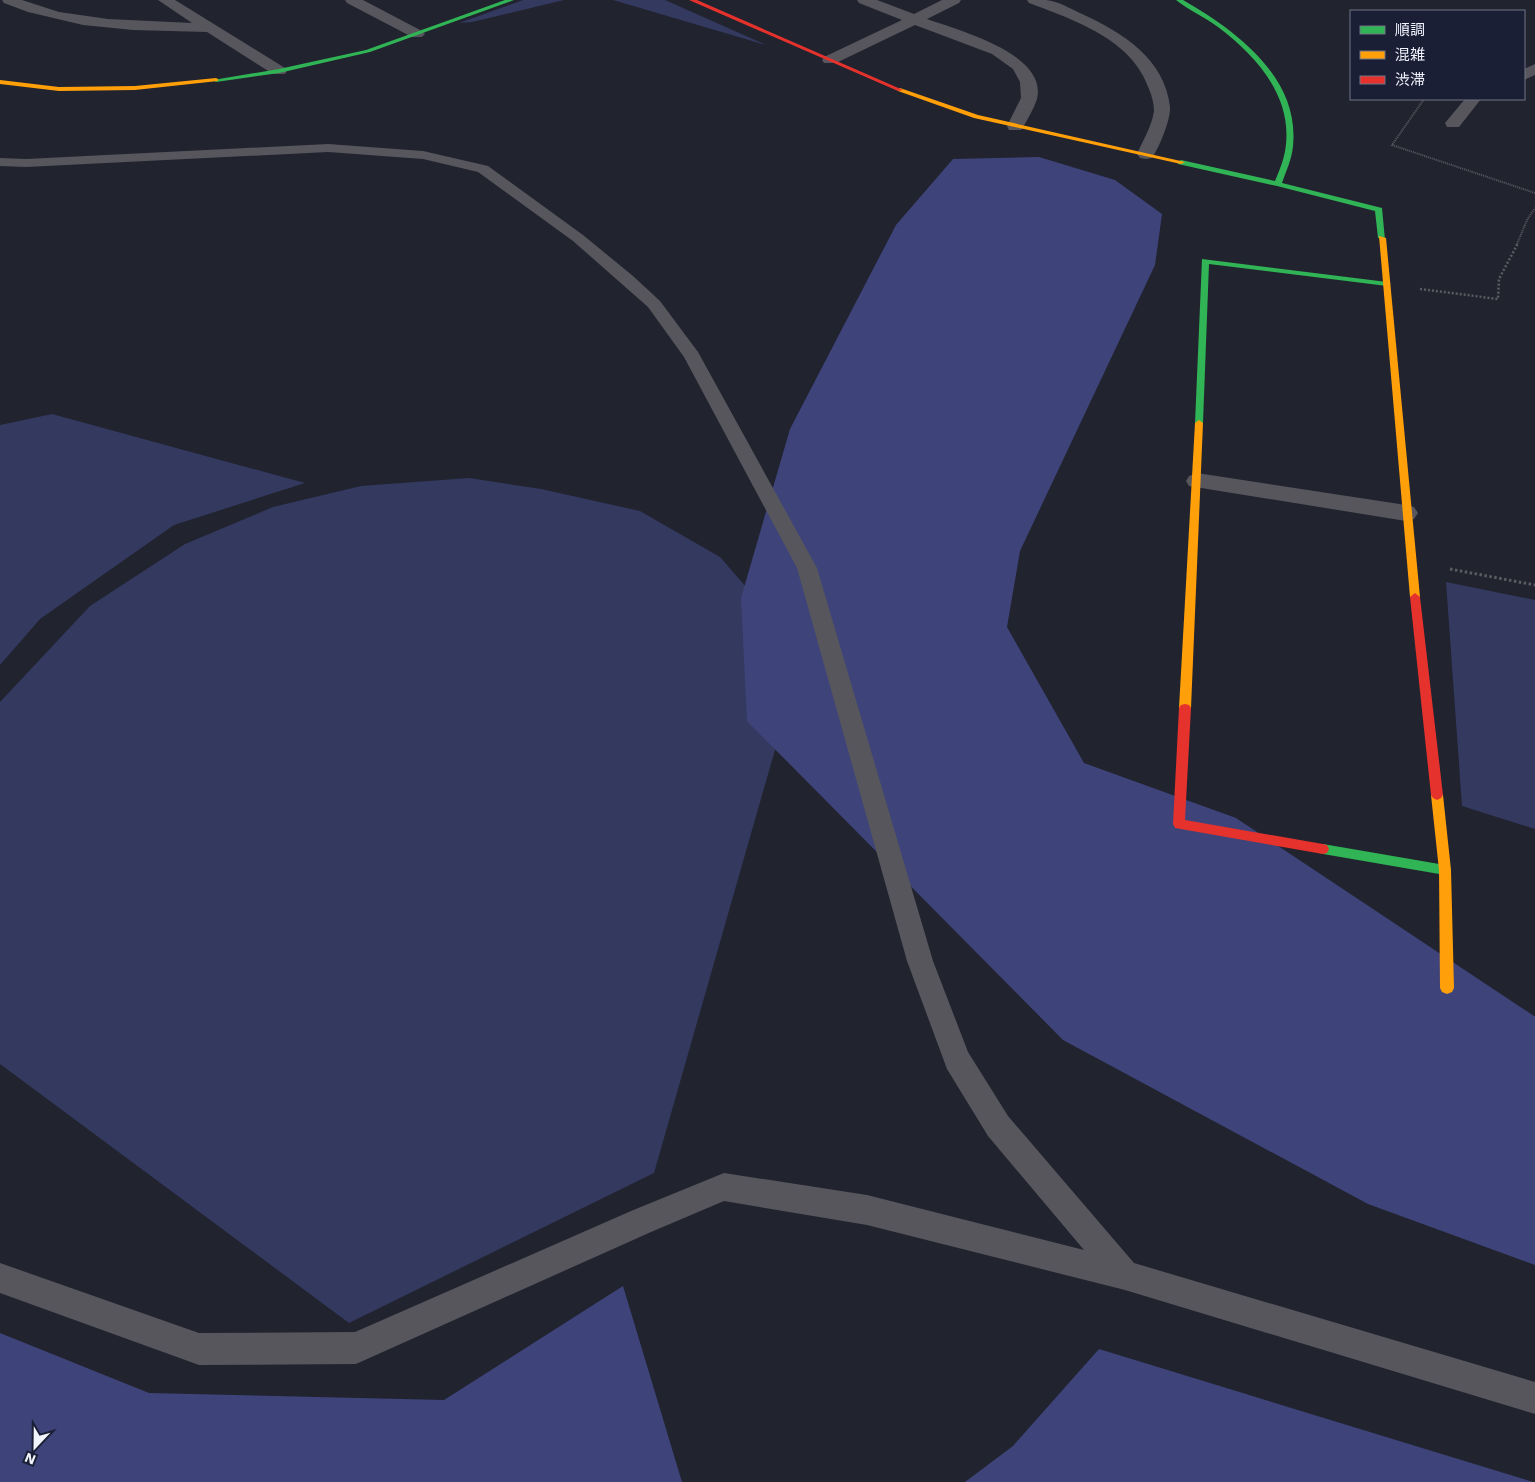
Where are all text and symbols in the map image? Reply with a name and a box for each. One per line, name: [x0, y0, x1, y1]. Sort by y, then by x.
legend: [1350, 10, 1525, 100]
text: 順調: [1395, 21, 1425, 39]
text: 混雑: [1395, 46, 1425, 64]
text: 渋滞: [1395, 71, 1425, 89]
north arrow: [10, 1422, 60, 1472]
text: N: [22, 1450, 38, 1468]

